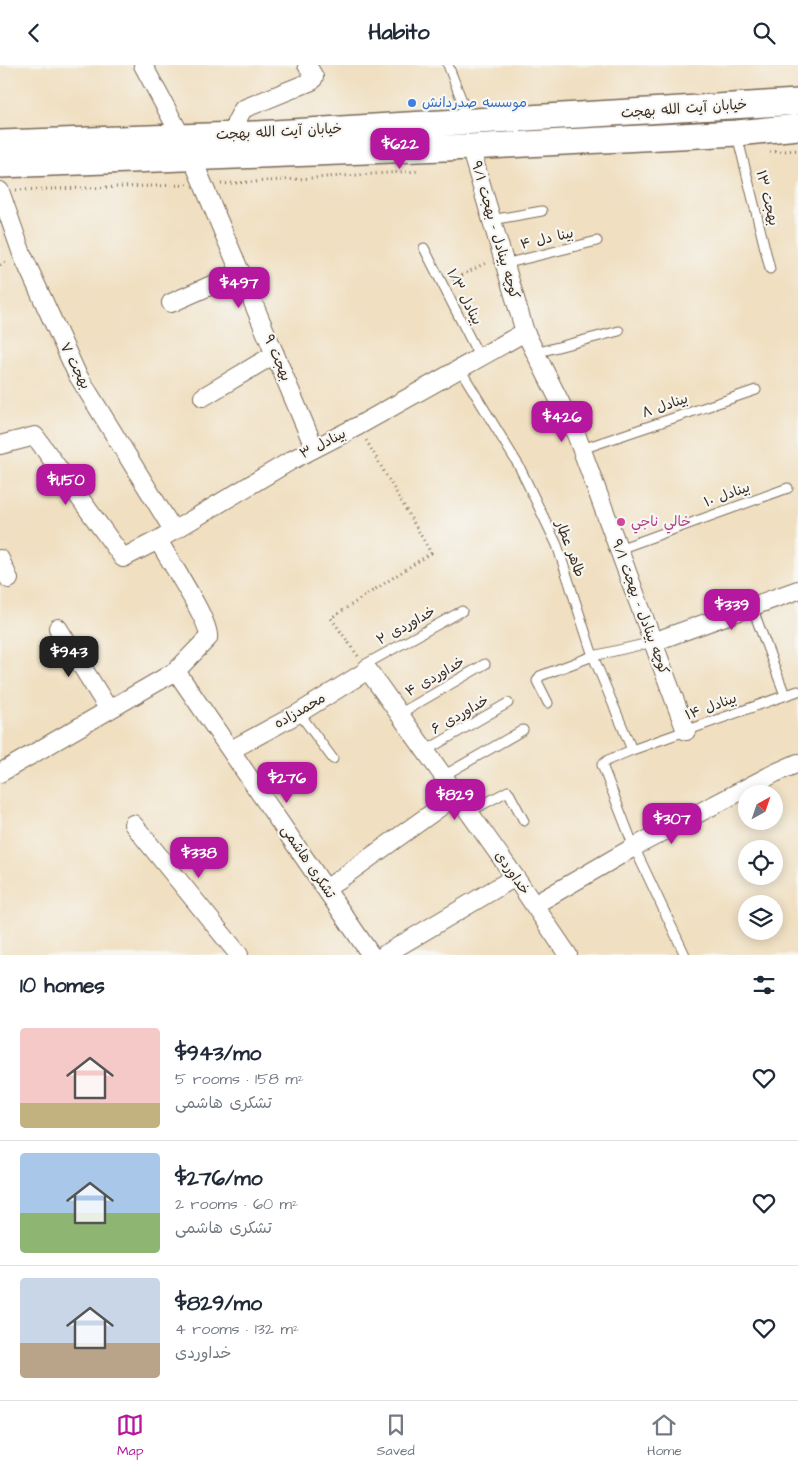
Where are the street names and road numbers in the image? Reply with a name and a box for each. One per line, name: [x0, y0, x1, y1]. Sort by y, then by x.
street label: خیابان آیت الله بهجت: [620, 95, 748, 123]
street label: خیابان آیت الله بهجت: [215, 119, 343, 145]
street label: کوچه بینادل - بهجت ۹/۱: [466, 159, 524, 301]
street label: بهجت ۱۳: [750, 168, 784, 228]
street label: بینا دل ۴: [518, 223, 576, 255]
street label: بینادل ۱/۳: [441, 265, 487, 329]
street label: بهجت ۹: [258, 332, 296, 384]
street label: بهجت ۷: [55, 339, 95, 393]
street label: بینادل ۸: [639, 389, 691, 423]
street label: بینادل ۳: [296, 424, 350, 464]
street label: بینادل ۱۰: [701, 477, 753, 513]
street label: طاهر عطار: [550, 517, 590, 580]
street label: کوچه بینادل - بهجت ۹/۱: [606, 537, 674, 677]
street label: خداوردی ۲: [373, 602, 439, 650]
street label: خداوردی ۴: [402, 652, 468, 702]
street label: محمدزاده: [271, 688, 329, 734]
street label: بینادل ۱۴: [682, 688, 740, 726]
street label: خداوردی ۶: [428, 690, 492, 740]
street label: تشکری هاشمی: [276, 821, 341, 903]
street label: خداوردی: [490, 847, 534, 899]

